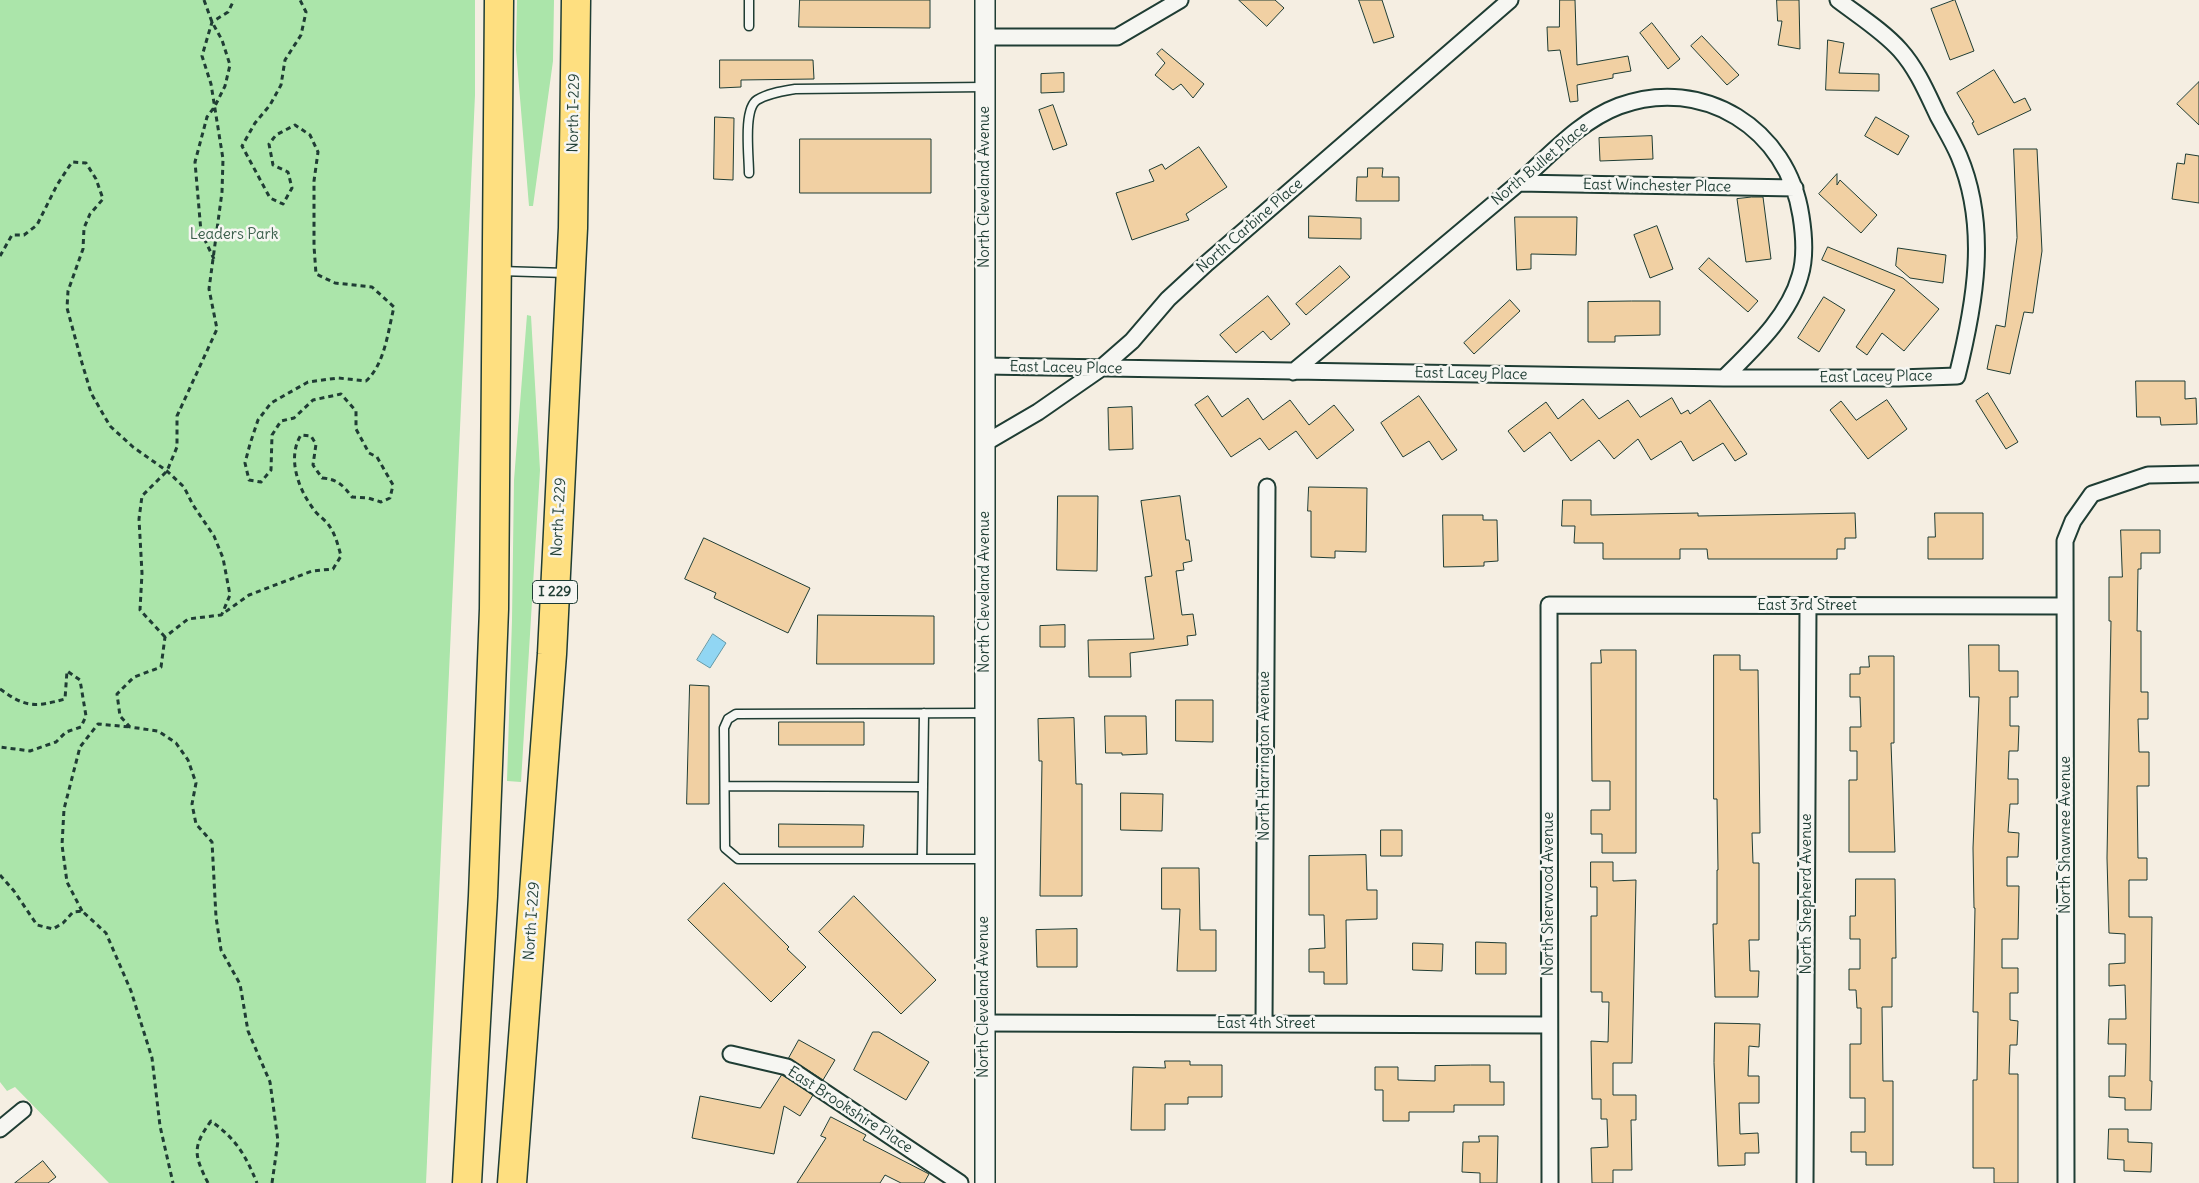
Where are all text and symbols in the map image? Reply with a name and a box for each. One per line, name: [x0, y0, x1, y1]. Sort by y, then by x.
street label: North I-229: [564, 73, 584, 153]
street label: North Cleveland Avenue: [976, 106, 994, 268]
street label: North Bullet Place: [1488, 118, 1592, 210]
street label: North Carbine Place: [1193, 175, 1307, 277]
street label: East Winchester Place: [1583, 176, 1731, 196]
park label: Leaders Park: [190, 226, 278, 244]
street label: East Lacey Place: [1009, 358, 1123, 378]
street label: East Lacey Place: [1414, 364, 1528, 384]
street label: East Lacey Place: [1819, 367, 1933, 387]
street label: North I-229: [548, 477, 570, 557]
street label: North Cleveland Avenue: [976, 511, 994, 673]
road number: I 229: [532, 580, 578, 604]
street label: East 3rd Street: [1757, 597, 1857, 615]
street label: North Harrington Avenue: [1256, 671, 1274, 841]
street label: North Shawnee Avenue: [2057, 756, 2075, 914]
street label: North Sherwood Avenue: [1540, 812, 1558, 976]
street label: North Shepherd Avenue: [1798, 813, 1816, 975]
street label: North I-229: [520, 881, 544, 961]
street label: North Cleveland Avenue: [975, 916, 993, 1078]
street label: East 4th Street: [1217, 1015, 1315, 1033]
street label: East Brookshire Place: [784, 1063, 916, 1157]

